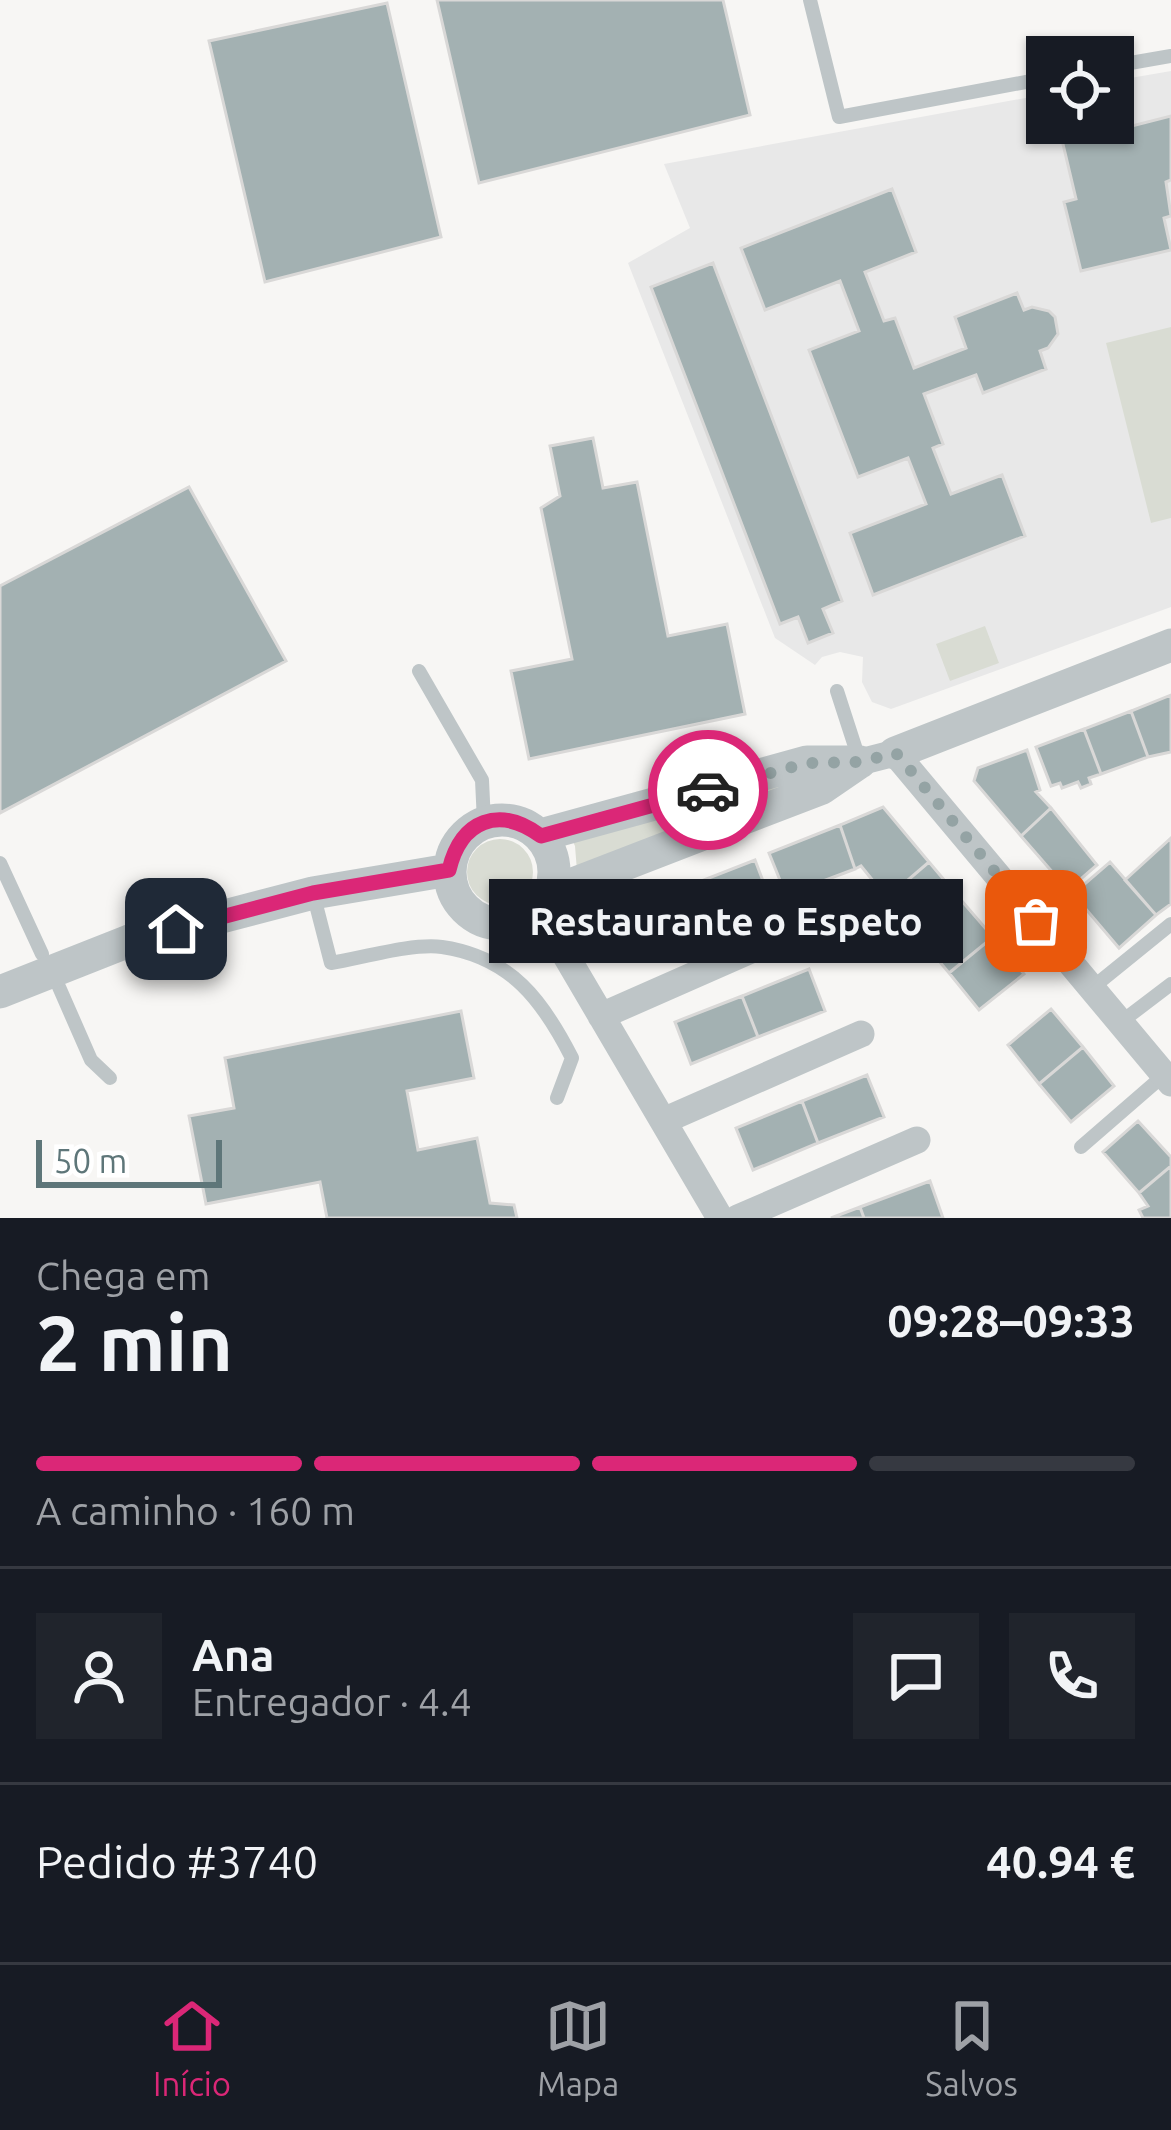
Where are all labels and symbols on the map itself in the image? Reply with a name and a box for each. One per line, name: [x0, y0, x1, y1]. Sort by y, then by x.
courier: [648, 730, 768, 850]
pin: [985, 870, 1087, 972]
pin: [125, 878, 227, 980]
callout: Restaurante o Espeto: [490, 879, 964, 963]
scale bar: [36, 1134, 222, 1187]

